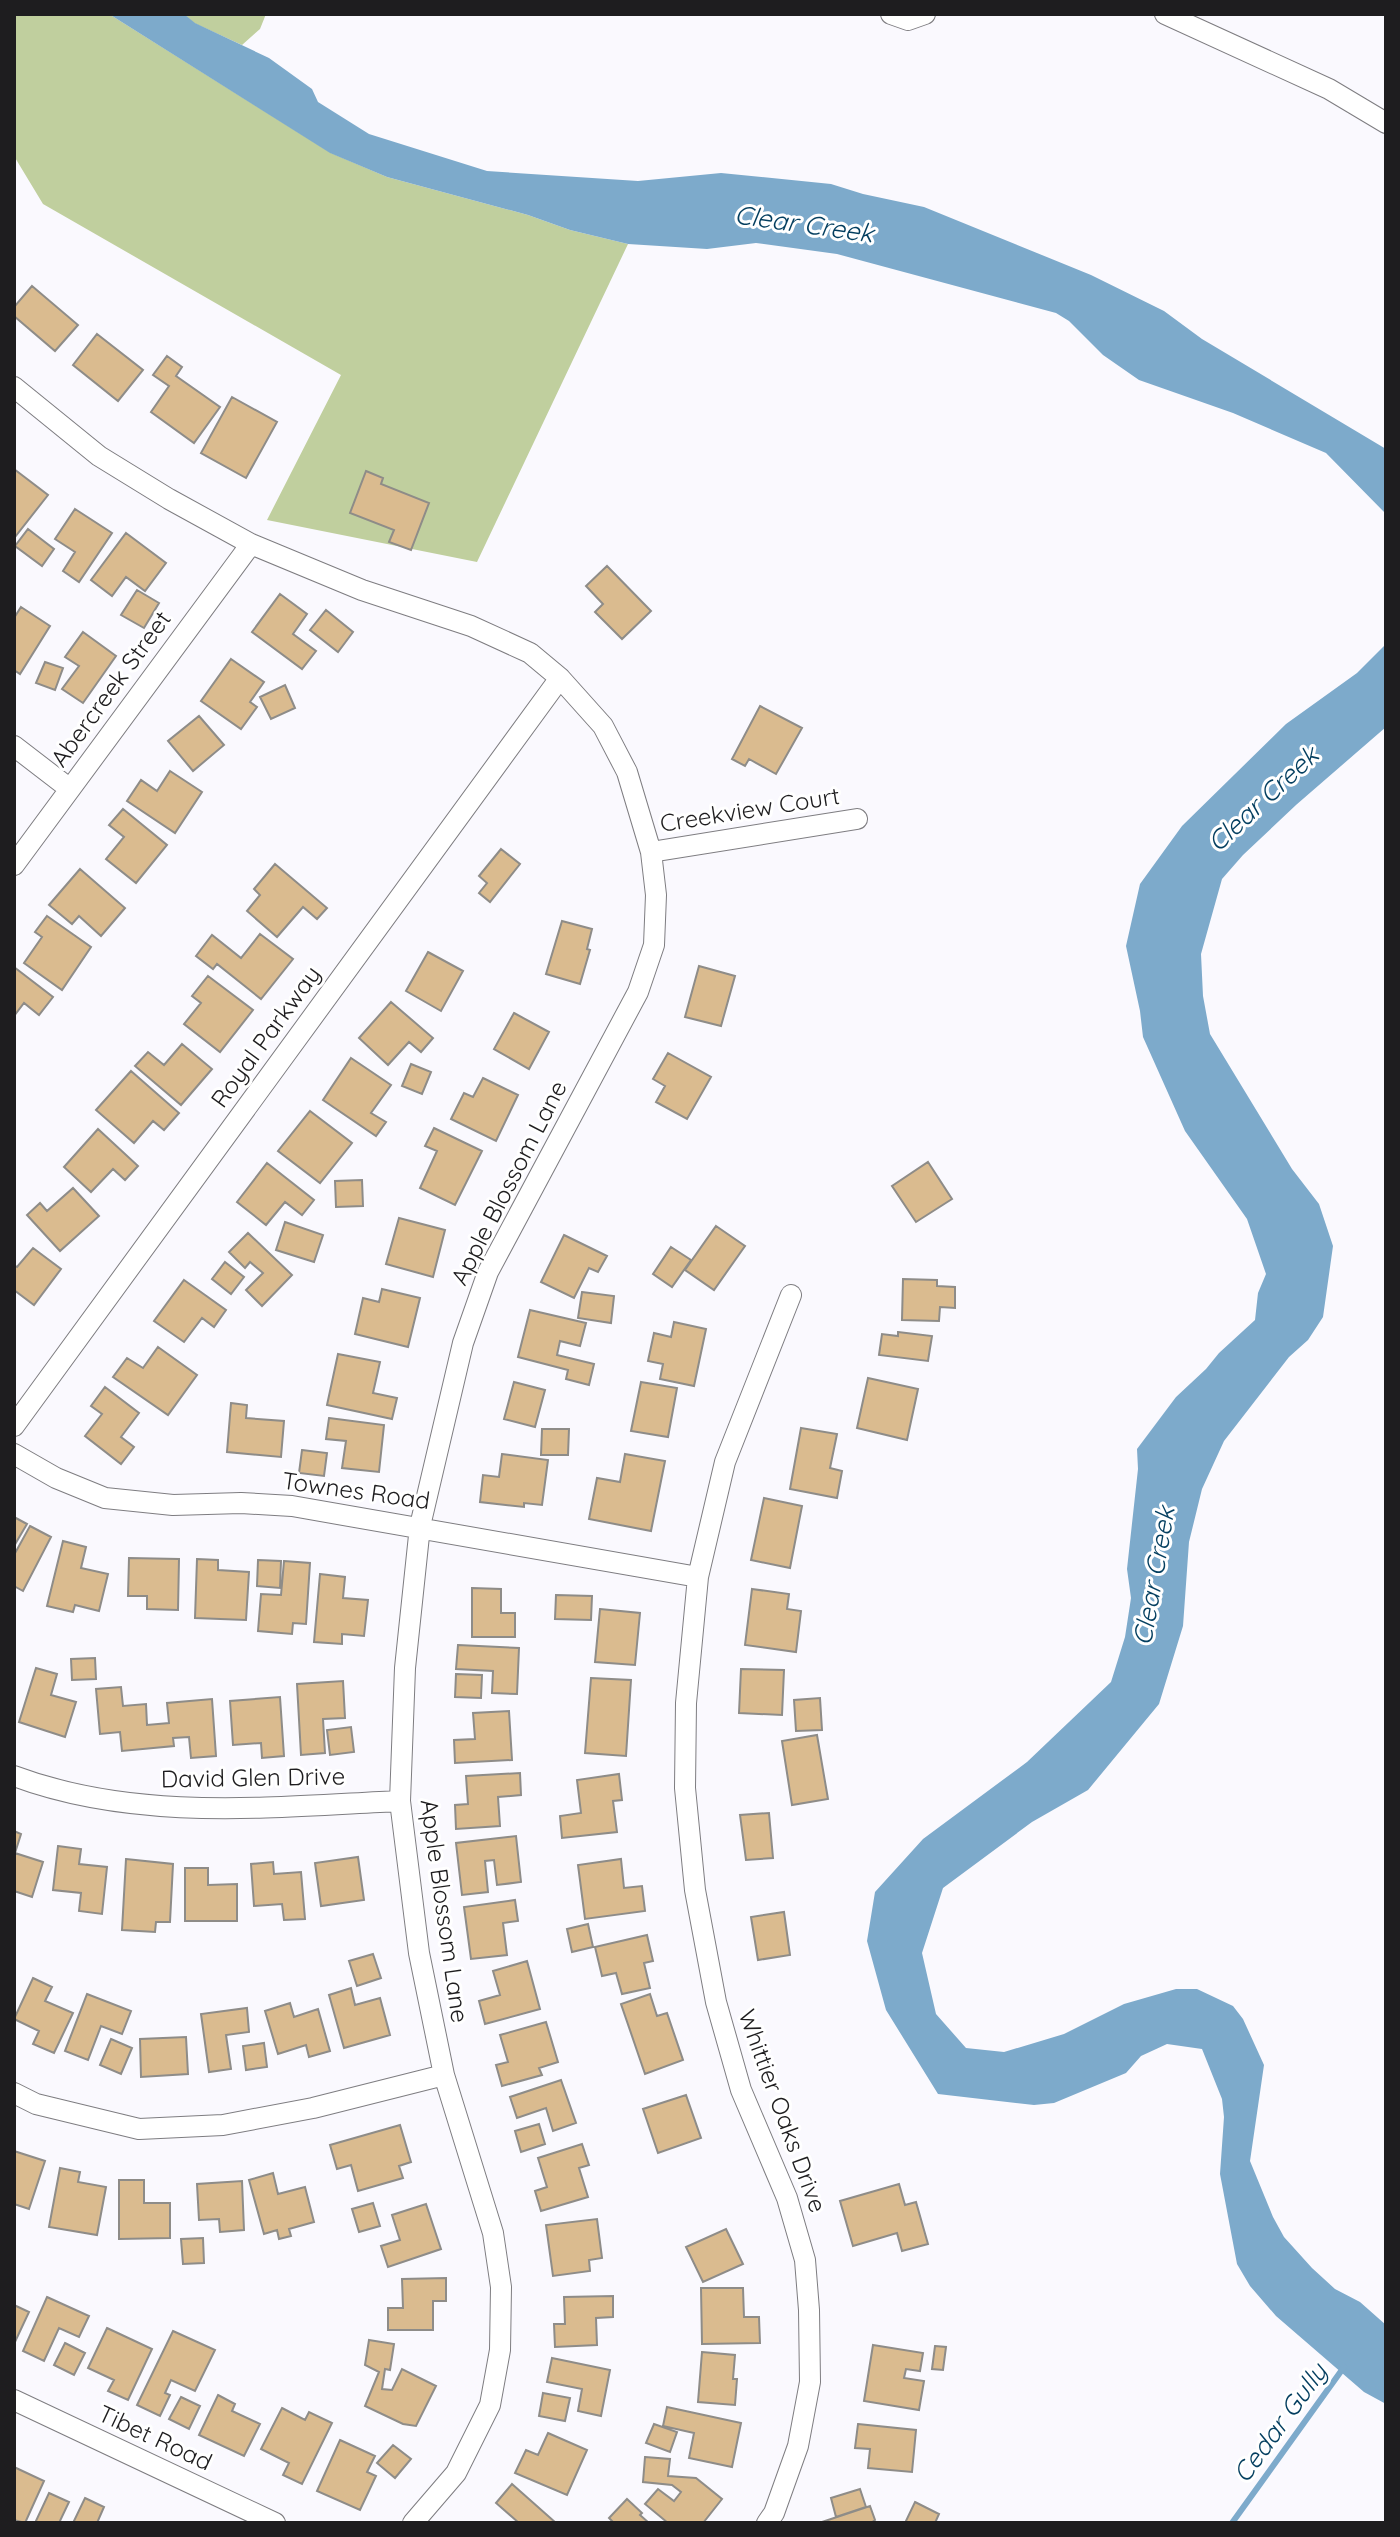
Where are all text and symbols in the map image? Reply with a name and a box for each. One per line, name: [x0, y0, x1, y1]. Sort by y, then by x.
water label: Clear Creek: [732, 197, 878, 250]
street label: Abercreek Street: [44, 605, 177, 772]
water label: Clear Creek: [1200, 737, 1327, 858]
street label: Creekview Court: [658, 780, 842, 838]
street label: Royal Parkway: [204, 960, 327, 1113]
street label: Apple Blossom Lane: [444, 1075, 573, 1290]
street label: Townes Road: [280, 1465, 432, 1515]
water label: Clear Creek: [1125, 1502, 1182, 1648]
street label: David Glen Drive: [161, 1760, 345, 1794]
street label: Apple Blossom Lane: [414, 1797, 476, 2025]
street label: Whittier Oaks Drive: [732, 2005, 834, 2216]
water label: Cedar Gully: [1225, 2356, 1335, 2489]
street label: Tibet Road: [94, 2398, 217, 2476]

